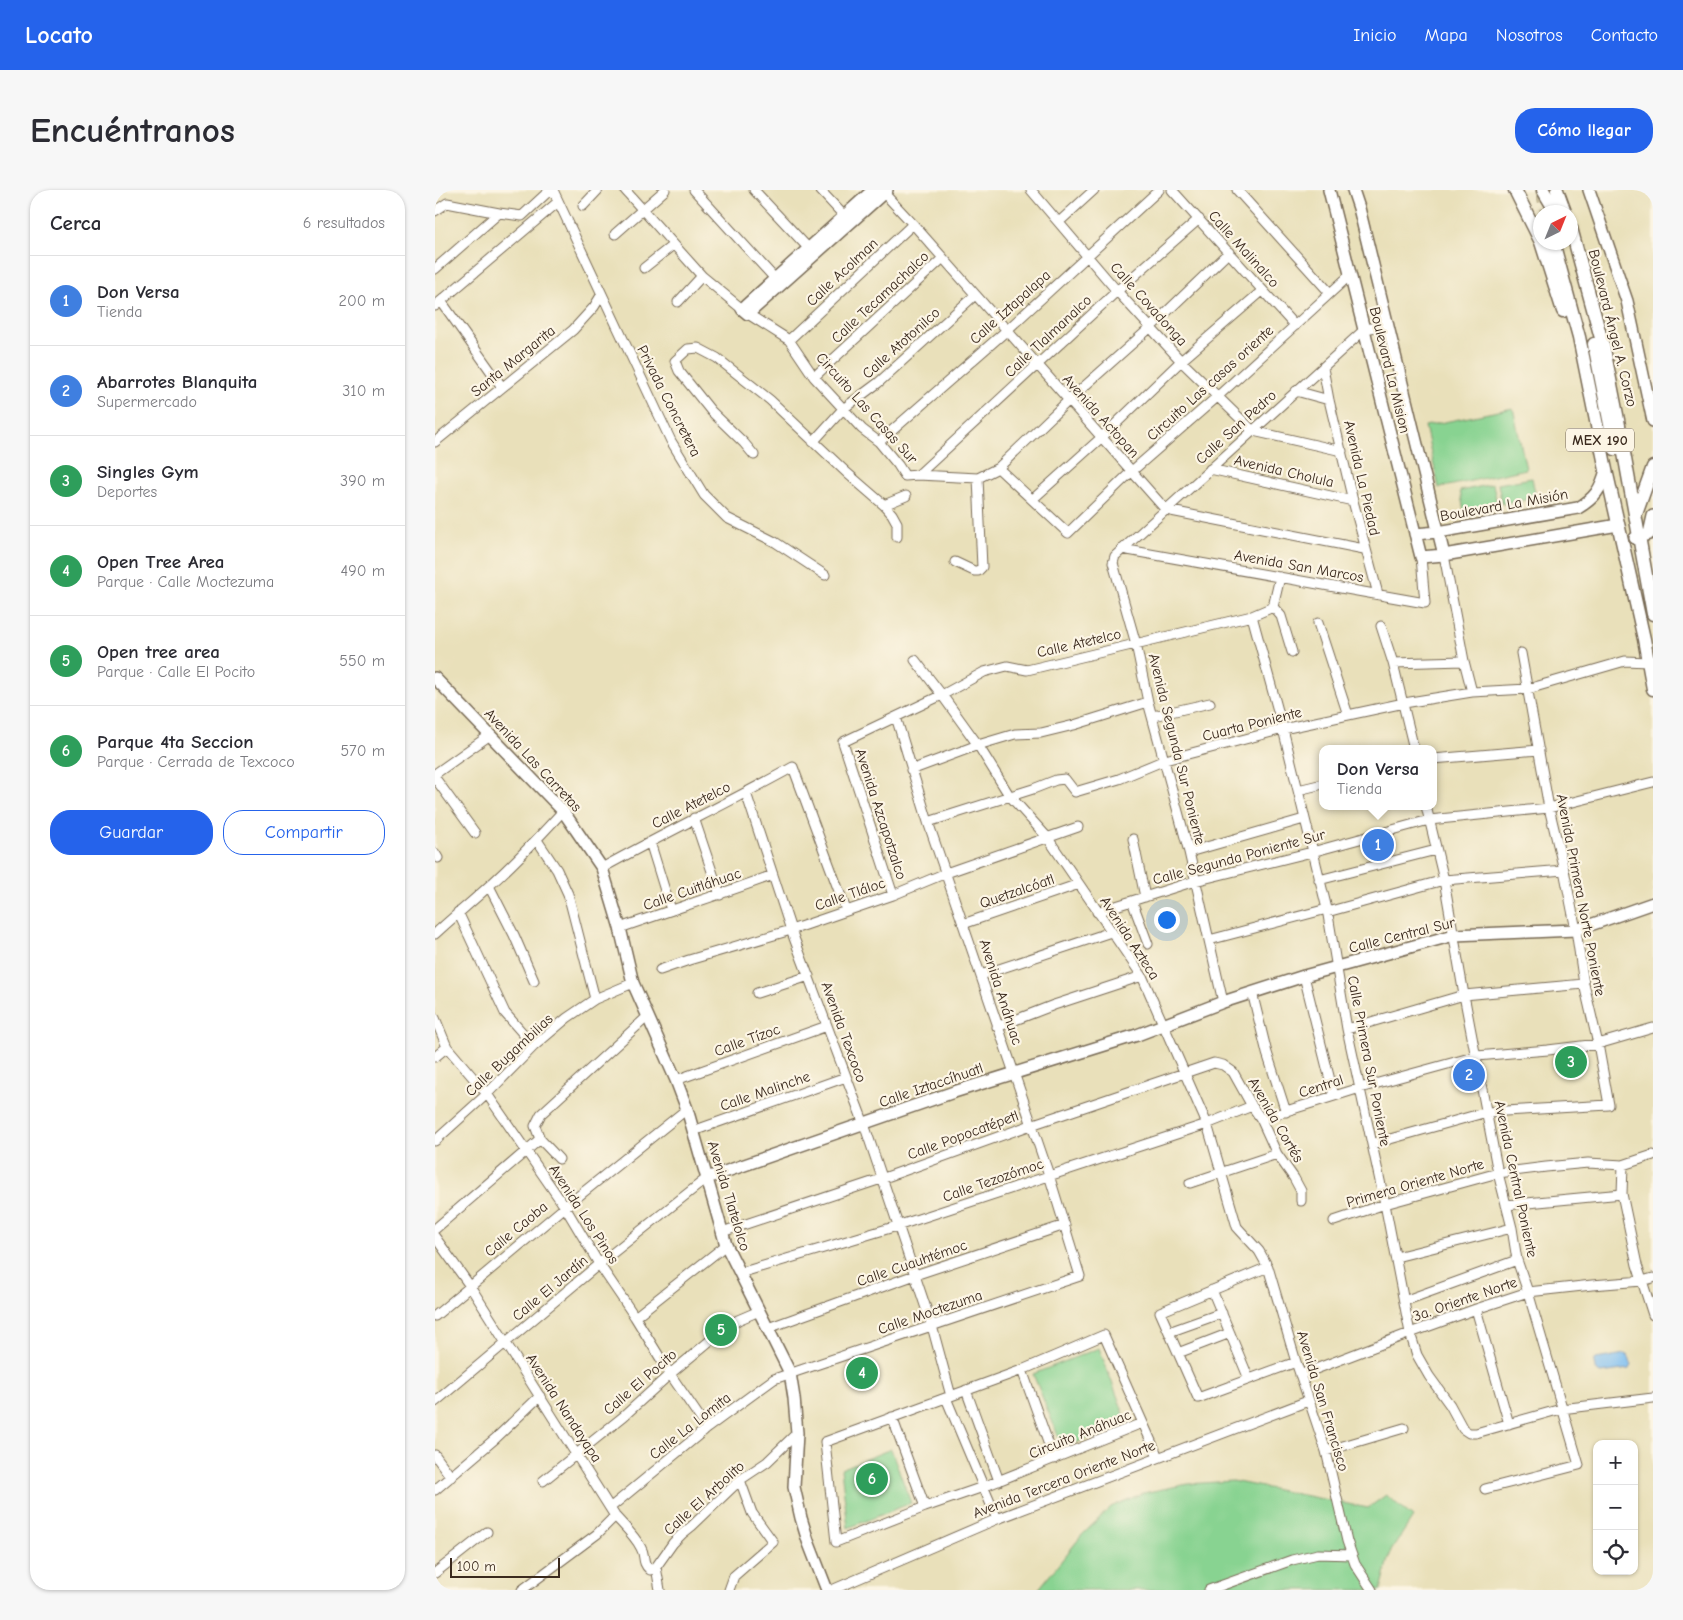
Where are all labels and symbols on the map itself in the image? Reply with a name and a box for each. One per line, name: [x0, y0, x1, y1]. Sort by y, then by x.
north arrow: [1533, 205, 1578, 250]
street label: Calle Malinalco: [1205, 207, 1283, 291]
street label: Calle Acolman: [802, 234, 882, 310]
street label: Calle Tecamachalco: [828, 247, 933, 347]
street label: Boulevard Ángel A. Corzo: [1585, 247, 1642, 409]
street label: Calle Covadonga: [1107, 258, 1191, 350]
street label: Calle Iztapalapa: [966, 266, 1054, 348]
street label: Calle Tlalmanalco: [1001, 291, 1095, 381]
street label: Calle Atotonilco: [858, 303, 944, 383]
street label: Boulevard La Mision: [1366, 305, 1414, 435]
street label: Santa Margarita: [467, 321, 559, 401]
street label: Circuito Las casas oriente: [1143, 321, 1277, 445]
street label: Privada Concretera: [633, 342, 705, 460]
street label: Circuito Las Casas Sur: [812, 349, 922, 467]
street label: Avenida Actopan: [1059, 370, 1143, 462]
street label: Calle San Pedro: [1192, 386, 1280, 468]
street label: Avenida La Piedad: [1340, 419, 1384, 537]
road number: MEX 190: [1566, 428, 1634, 452]
street label: Avenida Cholula: [1232, 451, 1336, 491]
street label: Boulevard La Misión: [1439, 485, 1569, 525]
street label: Avenida San Marcos: [1233, 546, 1365, 586]
street label: Calle Atetelco: [1035, 625, 1123, 661]
street label: Avenida Segunda Sur Poniente: [1144, 651, 1210, 847]
street label: Cuarta Poniente: [1200, 703, 1304, 745]
street label: Avenida Las Carretas: [480, 705, 586, 815]
street label: Avenida Azcapotzalco: [851, 746, 911, 882]
street label: Calle Atetelco: [649, 777, 733, 833]
street label: Avenida Primera Norte Poniente: [1553, 792, 1610, 998]
street label: Calle Segunda Poniente Sur: [1151, 825, 1327, 889]
pin: 1: [1362, 826, 1394, 864]
street label: Calle Cuitláhuac: [641, 864, 743, 914]
street label: Quetzalcóatl: [977, 870, 1057, 912]
street label: Calle Tláloc: [812, 874, 888, 914]
street label: Avenida Azteca: [1096, 893, 1164, 983]
your location: [1154, 907, 1180, 933]
street label: Calle Central Sur: [1347, 913, 1457, 957]
street label: Avenida Anáhuac: [975, 937, 1027, 1047]
street label: Calle Primera Sur Poniente: [1344, 974, 1394, 1148]
street label: Avenida Texcoco: [817, 979, 871, 1085]
street label: Calle Bugambilias: [461, 1010, 557, 1100]
street label: Calle Tízoc: [712, 1020, 782, 1060]
pin: 3: [1555, 1043, 1587, 1081]
pin: 2: [1453, 1056, 1485, 1094]
street label: Calle Iztaccíhuatl: [877, 1059, 985, 1111]
street label: Calle Malinche: [718, 1067, 813, 1115]
street label: Central: [1296, 1070, 1346, 1102]
street label: Avenida Cortés: [1244, 1074, 1308, 1166]
street label: Avenida Central Poniente: [1491, 1099, 1542, 1260]
street label: Calle Popocatépetl: [905, 1107, 1021, 1163]
street label: Avenida Tlatelolco: [704, 1139, 754, 1253]
street label: Calle Tezozómoc: [940, 1154, 1046, 1206]
street label: Primera Oriente Norte: [1344, 1155, 1486, 1211]
street label: Avenida Los Pinos: [545, 1161, 623, 1267]
street label: Calle Caoba: [481, 1197, 551, 1261]
street label: Calle Cuauhtémoc: [855, 1236, 969, 1290]
street label: Calle El Jardín: [509, 1251, 591, 1325]
street label: 3a. Oriente Norte: [1411, 1273, 1520, 1325]
street label: Calle Moctezuma: [875, 1286, 985, 1338]
pin: 5: [705, 1311, 737, 1349]
street label: Avenida San Francisco: [1293, 1328, 1353, 1474]
street label: Calle El Pocito: [600, 1345, 680, 1419]
street label: Avenida Nandayapa: [522, 1350, 606, 1466]
pin: 4: [846, 1354, 878, 1392]
street label: Calle La Lomita: [646, 1389, 734, 1463]
street label: Circuito Anáhuac: [1026, 1405, 1134, 1463]
street label: Avenida Tercera Oriente Norte: [970, 1436, 1158, 1522]
street label: Calle El Arbolito: [660, 1457, 748, 1539]
pin: 6: [856, 1460, 888, 1498]
scale bar: [450, 1555, 560, 1578]

